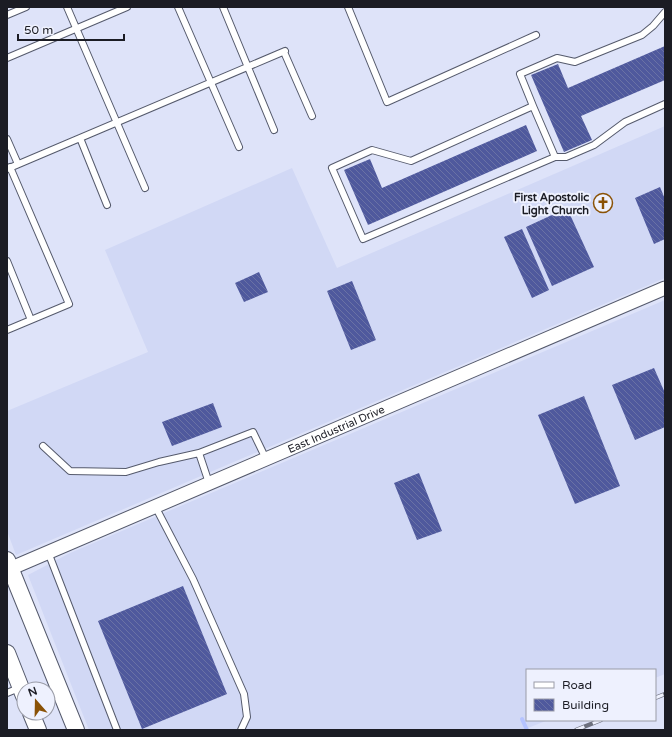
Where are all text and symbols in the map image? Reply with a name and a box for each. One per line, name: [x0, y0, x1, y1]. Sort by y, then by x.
scale bar: [18, 16, 124, 42]
text: 50 m: [24, 23, 53, 37]
place label: First Apostolic Light Church: [514, 191, 589, 218]
church icon: First Apostolic Light Church: [592, 192, 614, 214]
street label: East Industrial Drive: [286, 402, 387, 455]
legend: [526, 669, 656, 721]
text: Road: [562, 678, 592, 692]
north arrow: [16, 681, 56, 721]
text: N: [26, 684, 39, 700]
text: Building: [562, 698, 609, 712]

